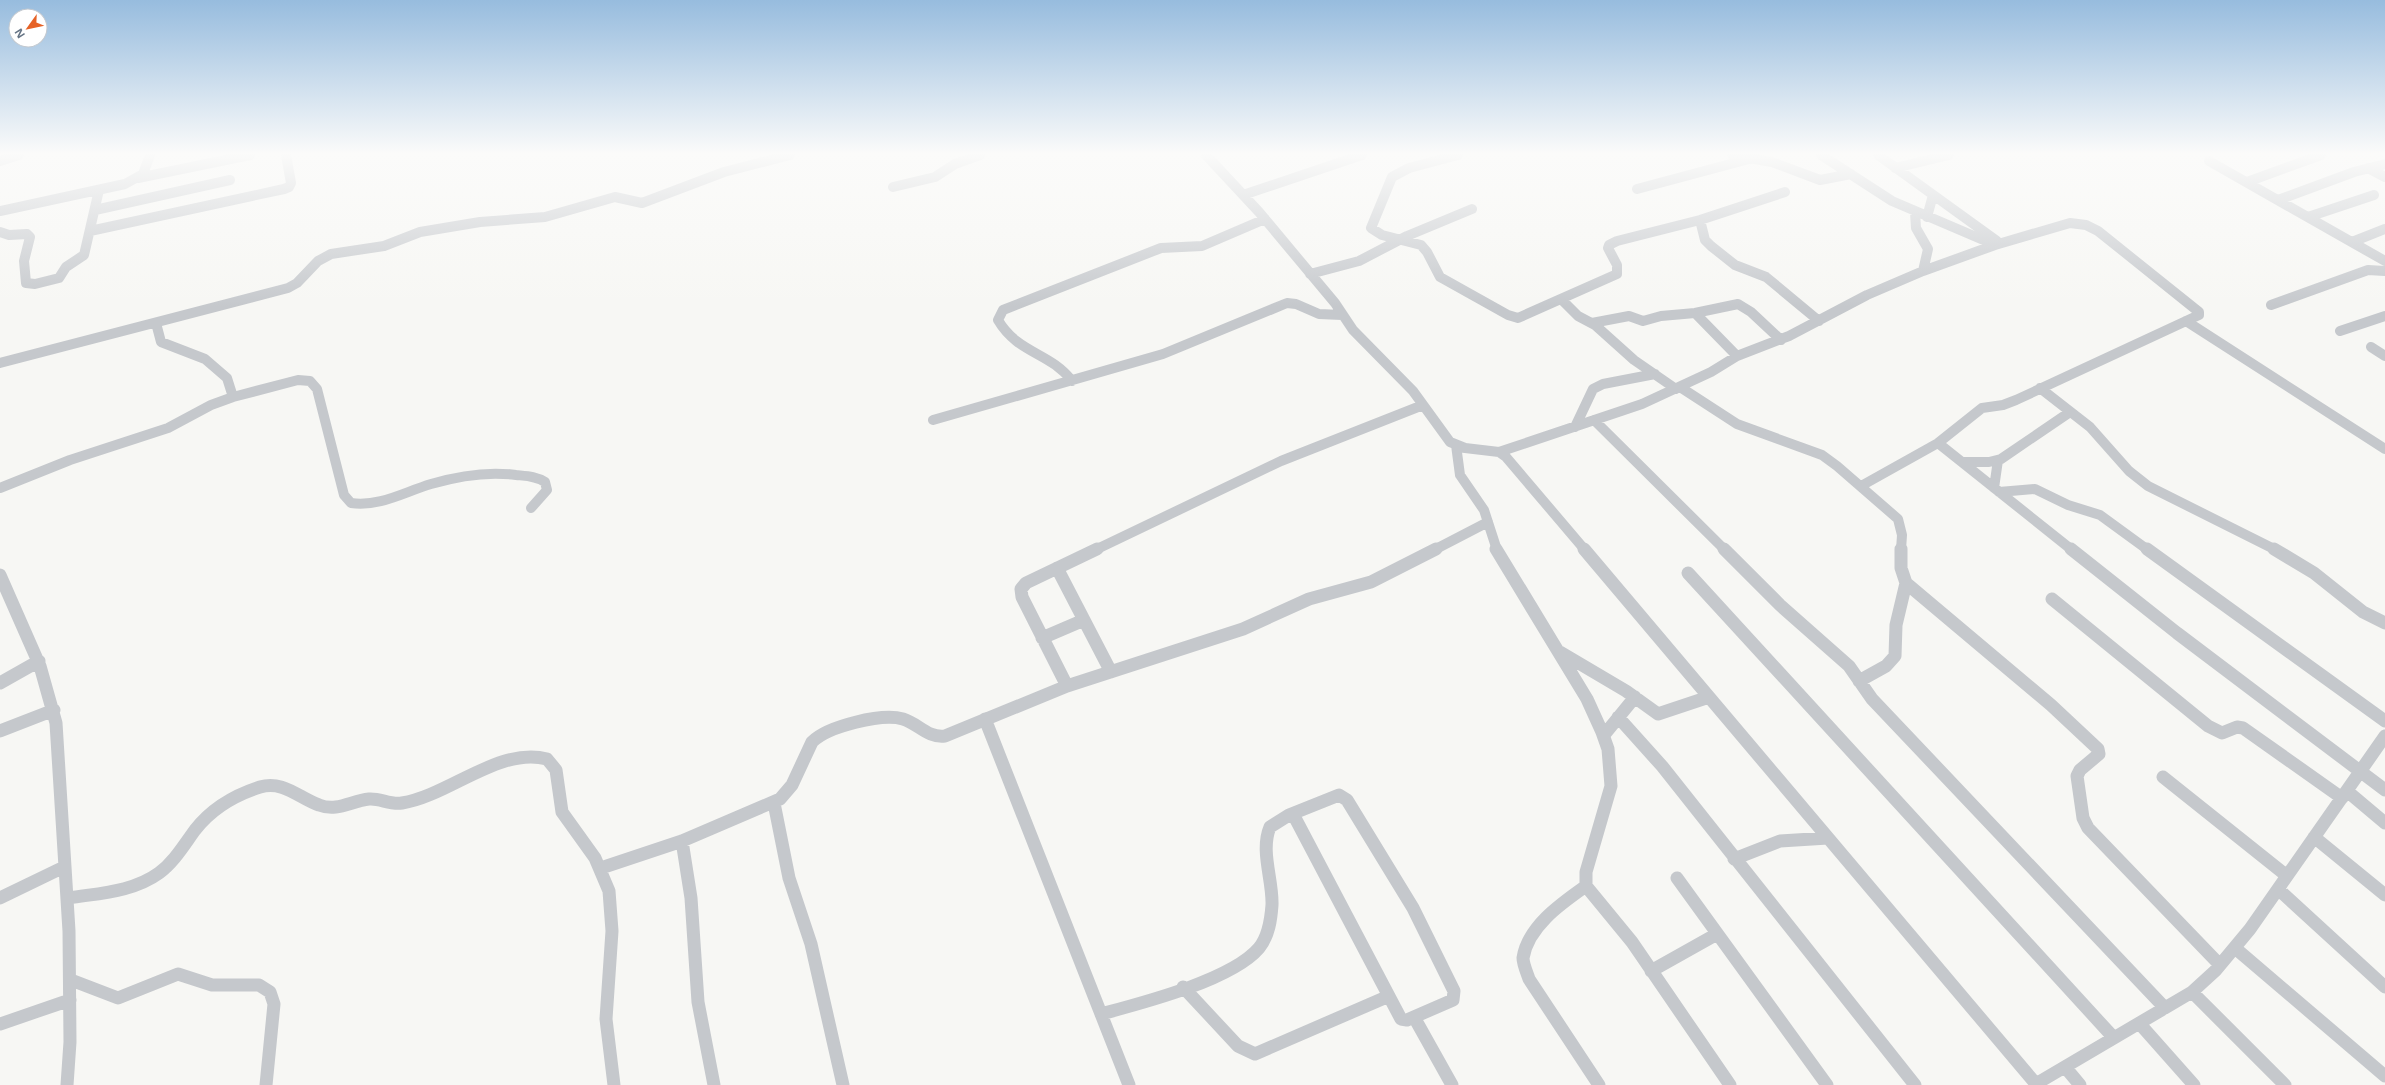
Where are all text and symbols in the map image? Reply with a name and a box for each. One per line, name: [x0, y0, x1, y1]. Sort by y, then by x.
north arrow: [8, 8, 48, 48]
text: N: [10, 26, 28, 42]

